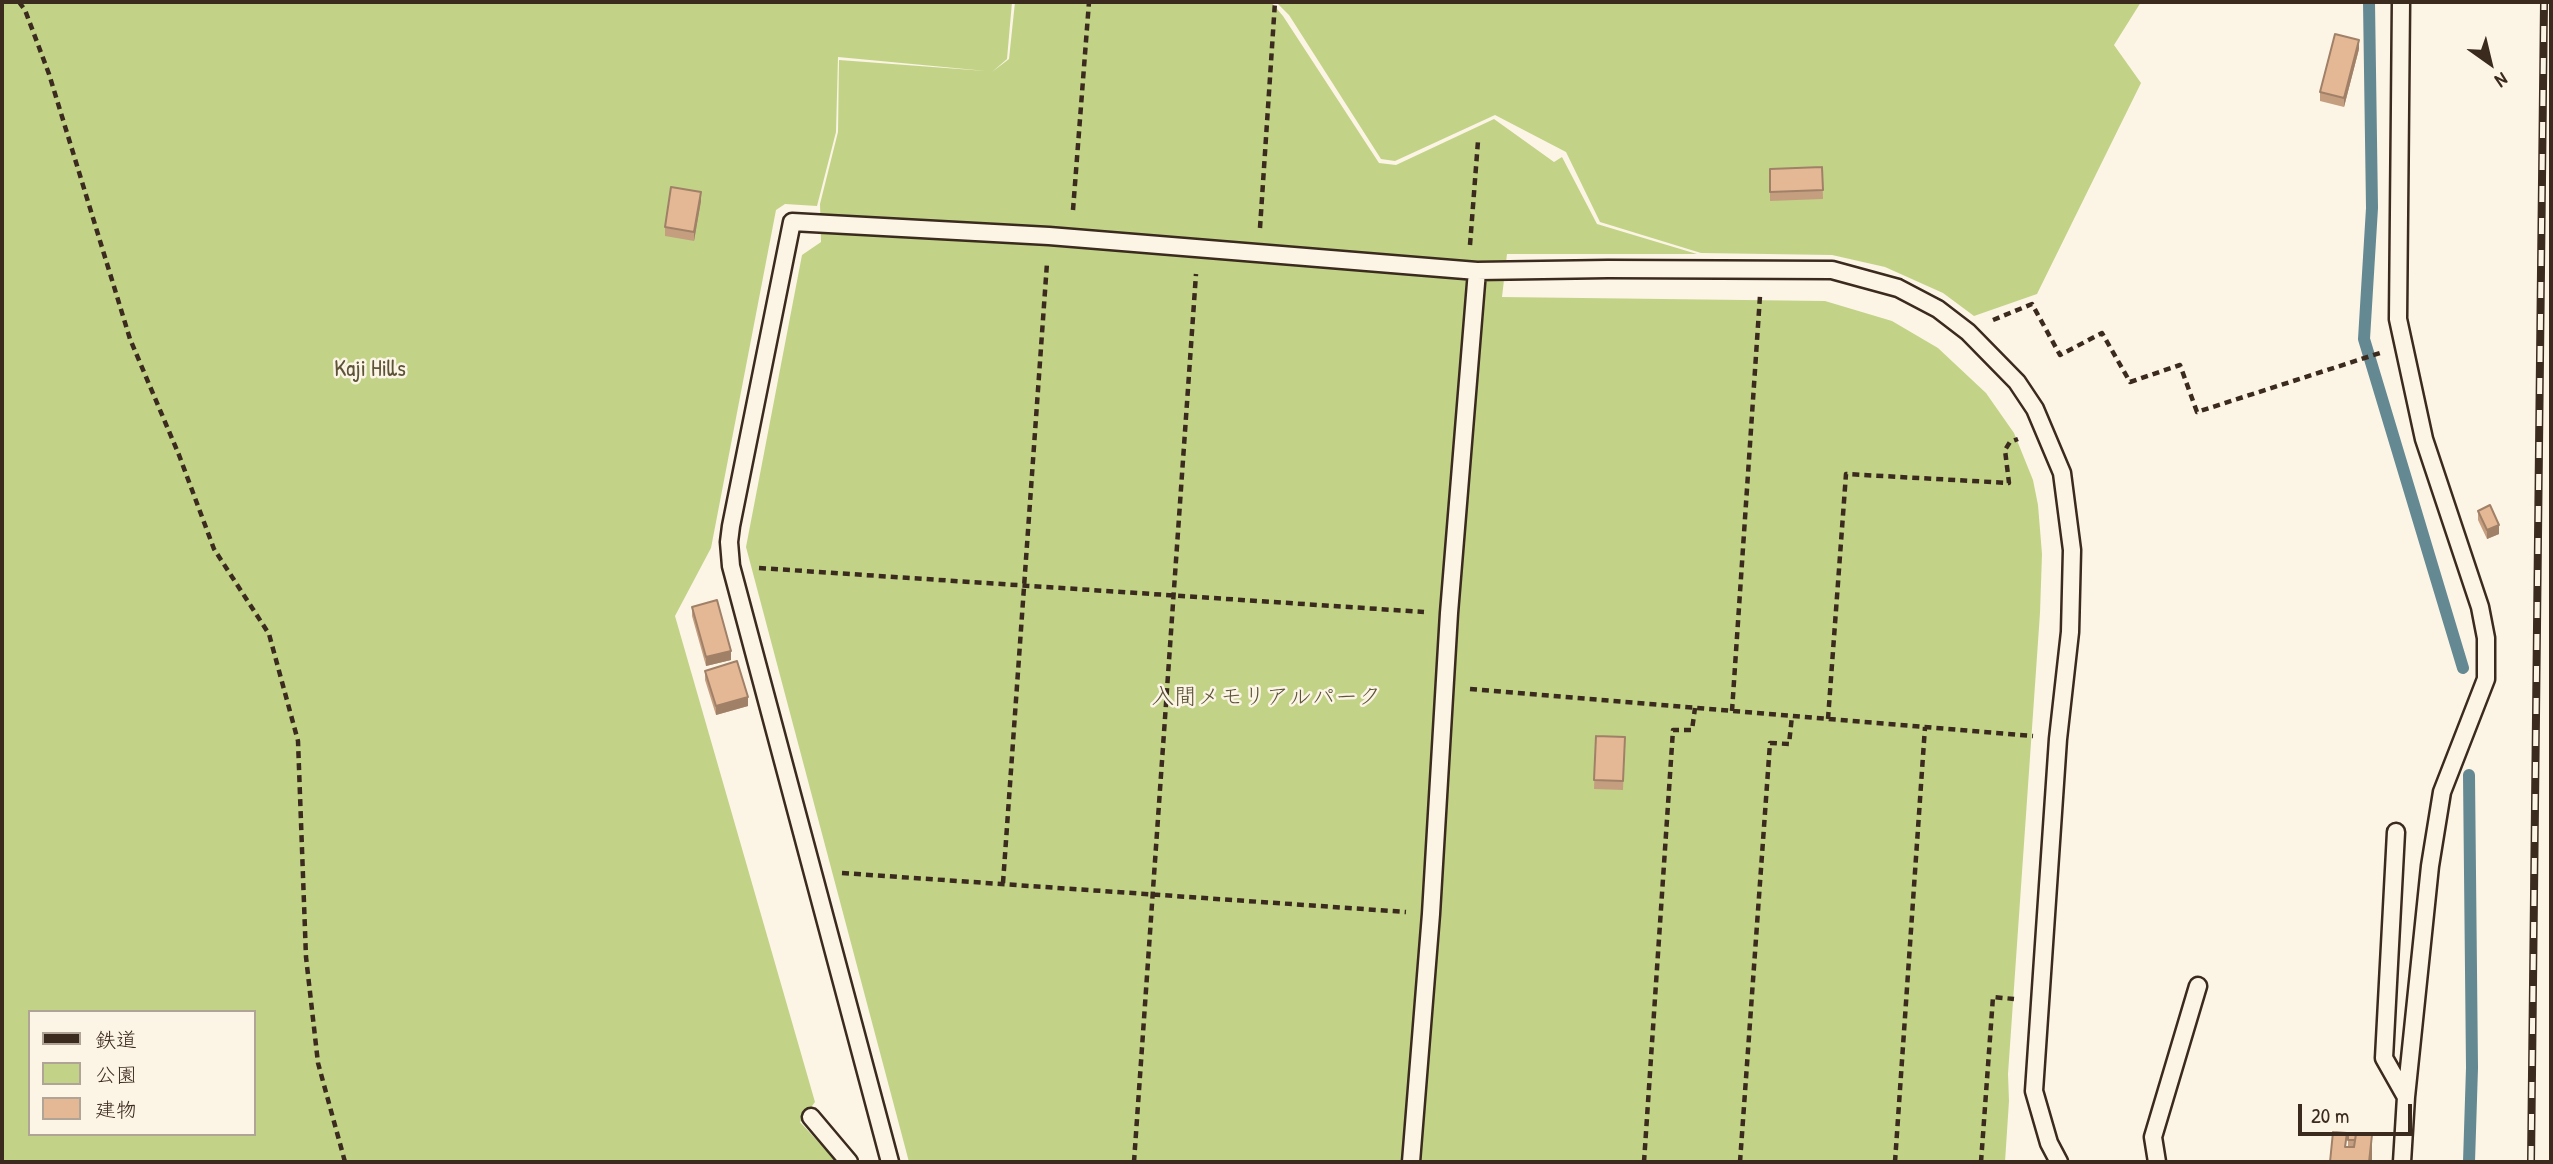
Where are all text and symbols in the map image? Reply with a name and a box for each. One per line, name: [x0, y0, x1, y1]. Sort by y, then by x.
north arrow: [2455, 28, 2525, 98]
text: N: [2490, 67, 2513, 94]
park label: Kaji Hills: [334, 356, 406, 384]
park label: 入間メモリアルパーク: [1151, 684, 1381, 712]
legend: [28, 1010, 256, 1136]
text: 鉄道: [95, 1025, 137, 1054]
text: 公園: [95, 1060, 137, 1089]
scale bar: [2301, 1090, 2415, 1134]
text: 建物: [95, 1095, 137, 1124]
text: 20 m: [2311, 1101, 2349, 1130]

